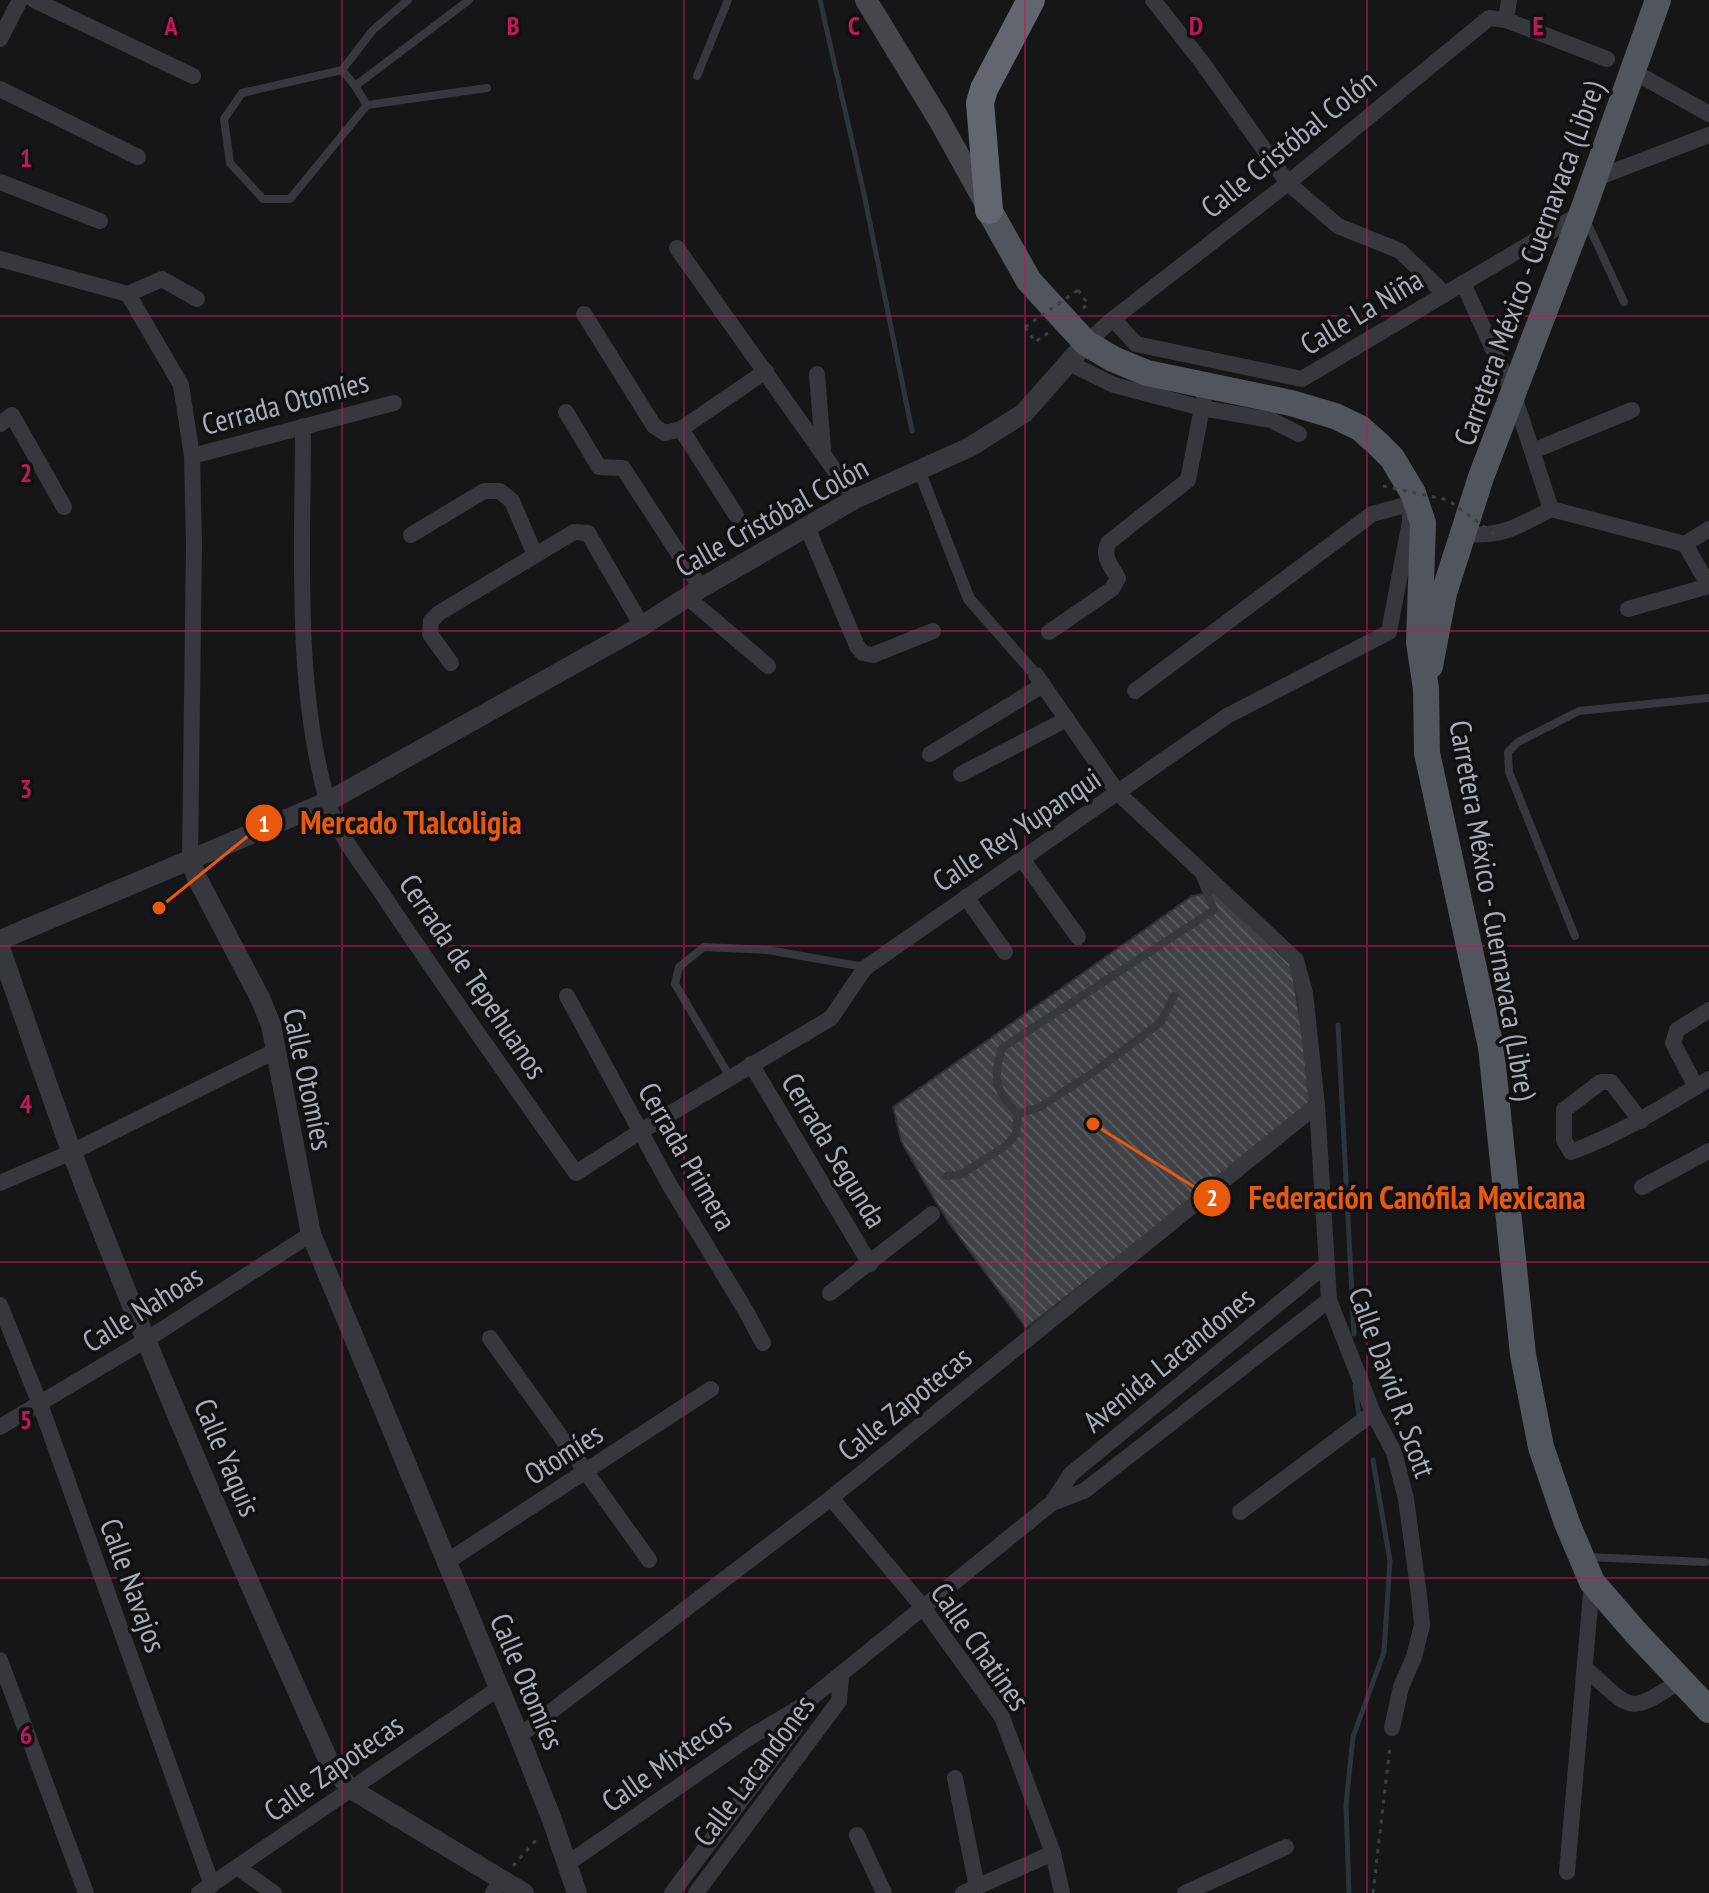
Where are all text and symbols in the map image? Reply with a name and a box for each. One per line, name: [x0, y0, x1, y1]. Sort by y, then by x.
text: A: [163, 9, 178, 42]
text: B: [507, 9, 520, 42]
text: C: [848, 9, 860, 42]
text: D: [1189, 9, 1203, 42]
text: E: [1532, 9, 1544, 42]
street label: Calle Cristóbal Colón: [1192, 60, 1384, 226]
street label: Carretera México - Cuernavaca (Libre): [1444, 76, 1612, 450]
text: 1: [20, 141, 32, 174]
street label: Calle La Niña: [1293, 259, 1429, 363]
street label: Cerrada Otomíes: [197, 361, 373, 443]
street label: Calle Cristóbal Colón: [668, 447, 874, 585]
text: 2: [20, 456, 32, 489]
street label: Carretera México - Cuernavaca (Libre): [1441, 717, 1547, 1103]
street label: Calle Rey Yupanqui: [924, 758, 1108, 900]
text: 3: [20, 772, 32, 805]
callout: Mercado Tlalcoligia: [244, 795, 538, 851]
text: Mercado Tlalcoligia: [300, 801, 522, 843]
text: 1: [258, 808, 270, 839]
street label: Cerrada de Tepehuanos: [391, 866, 557, 1086]
street label: Calle Otomíes: [275, 1004, 343, 1154]
street label: Cerrada Segunda: [773, 1065, 897, 1235]
street label: Cerrada Primera: [630, 1075, 746, 1237]
text: 4: [20, 1087, 33, 1120]
callout: Federación Canófila Mexicana: [1192, 1170, 1601, 1226]
text: Federación Canófila Mexicana: [1249, 1176, 1585, 1218]
text: 2: [1206, 1182, 1218, 1213]
street label: Calle Nahoas: [75, 1256, 209, 1360]
street label: Avenida Lacandones: [1074, 1278, 1262, 1440]
street label: Calle David R. Scott: [1340, 1281, 1446, 1483]
street label: Calle Zapotecas: [829, 1337, 979, 1469]
street label: Calle Yaquis: [186, 1392, 270, 1522]
text: 5: [20, 1403, 32, 1436]
street label: Otomíes: [516, 1413, 610, 1493]
street label: Calle Navajos: [92, 1513, 176, 1657]
street label: Calle Chatines: [923, 1574, 1039, 1718]
street label: Calle Otomíes: [482, 1607, 574, 1755]
street label: Calle Lacandones: [683, 1687, 823, 1853]
street label: Calle Mixtecos: [594, 1702, 738, 1820]
street label: Calle Zapotecas: [256, 1705, 410, 1829]
text: 6: [20, 1718, 32, 1751]

